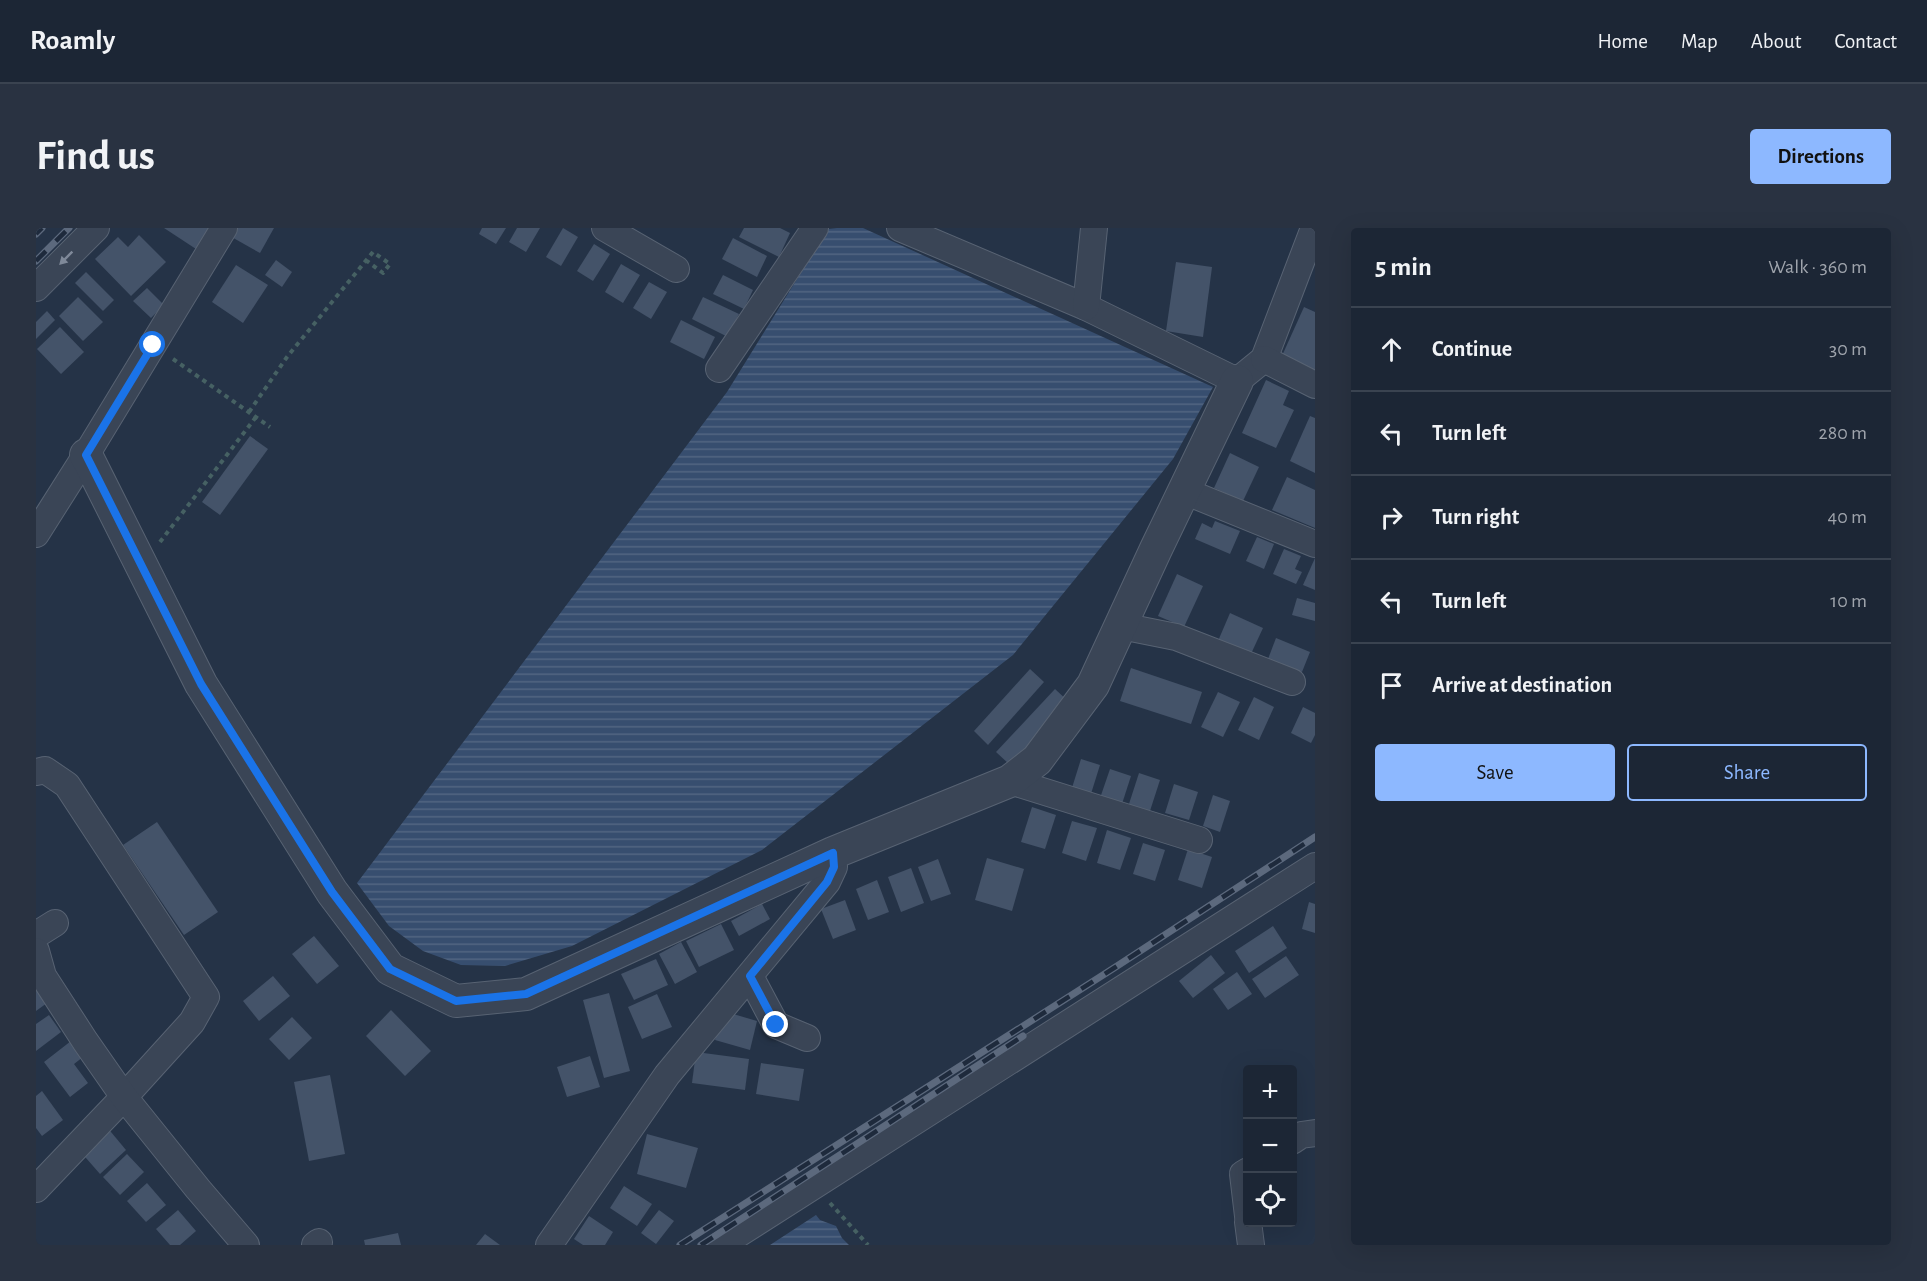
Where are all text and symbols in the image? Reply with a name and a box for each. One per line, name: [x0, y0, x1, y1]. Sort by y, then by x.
text: Roamly: [30, 27, 115, 55]
text: Home: [1597, 31, 1648, 52]
text: Map: [1681, 31, 1718, 52]
text: About: [1751, 31, 1801, 52]
text: Contact: [1834, 31, 1897, 52]
button: Directions: [1750, 129, 1891, 184]
text: Find us: [36, 135, 155, 177]
one-way arrow: [60, 250, 74, 264]
text: 5 min: [1375, 254, 1432, 280]
text: Walk · 360 m: [1768, 257, 1867, 277]
route start: [139, 331, 165, 357]
icon: ahead: [1375, 333, 1408, 366]
text: Continue: [1432, 338, 1512, 360]
text: 30 m: [1829, 339, 1867, 359]
icon: left: [1375, 417, 1408, 450]
text: Turn left: [1432, 422, 1506, 444]
text: 280 m: [1819, 423, 1867, 443]
icon: right: [1375, 501, 1408, 534]
text: Turn right: [1432, 506, 1519, 528]
text: 40 m: [1828, 507, 1867, 527]
icon: left: [1375, 585, 1408, 618]
text: Turn left: [1432, 590, 1506, 612]
text: 10 m: [1830, 591, 1867, 611]
icon: arrive: [1375, 669, 1408, 702]
text: Arrive at destination: [1432, 674, 1612, 696]
button: Save: [1375, 744, 1615, 801]
button: Share: [1627, 744, 1867, 801]
route end: [762, 1011, 788, 1037]
map controls: [1243, 1065, 1297, 1227]
button: +: [1243, 1065, 1297, 1119]
button: −: [1243, 1119, 1297, 1173]
button: locate: [1243, 1173, 1297, 1227]

